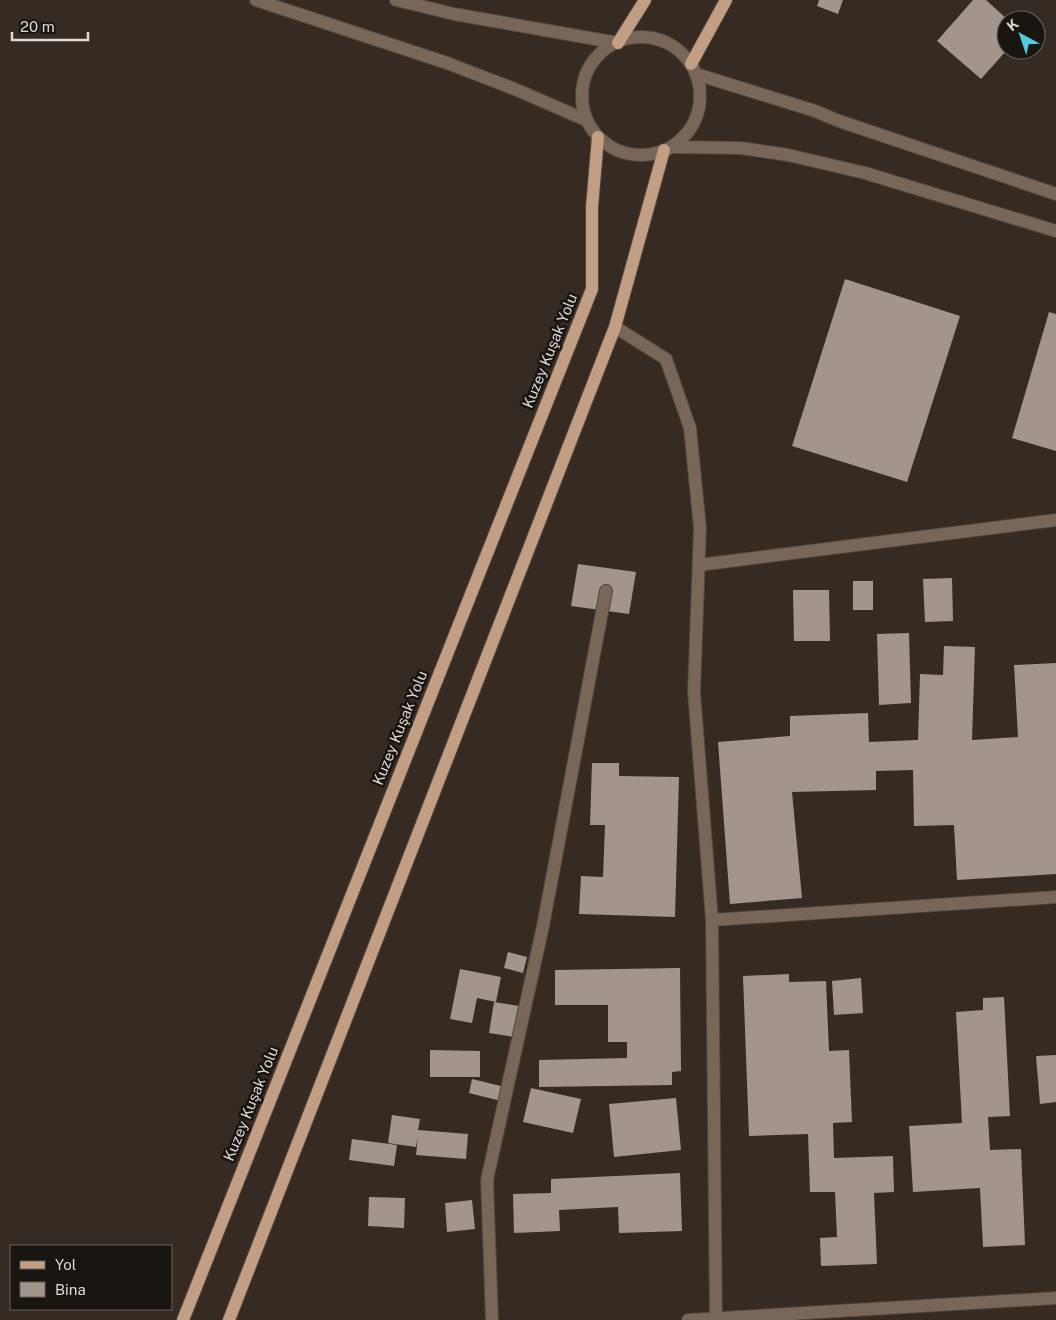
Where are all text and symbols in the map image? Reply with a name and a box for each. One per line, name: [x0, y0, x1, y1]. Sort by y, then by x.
scale bar: [12, 10, 89, 42]
north arrow: [996, 10, 1046, 60]
text: K: [1004, 16, 1022, 34]
text: 20 m: [20, 18, 55, 35]
street label: Kuzey Kuşak Yolu: [519, 291, 580, 410]
street label: Kuzey Kuşak Yolu: [369, 668, 430, 787]
street label: Kuzey Kuşak Yolu: [220, 1044, 281, 1163]
legend: [10, 1245, 172, 1310]
text: Yol: [55, 1256, 76, 1273]
text: Bina: [55, 1281, 86, 1298]

